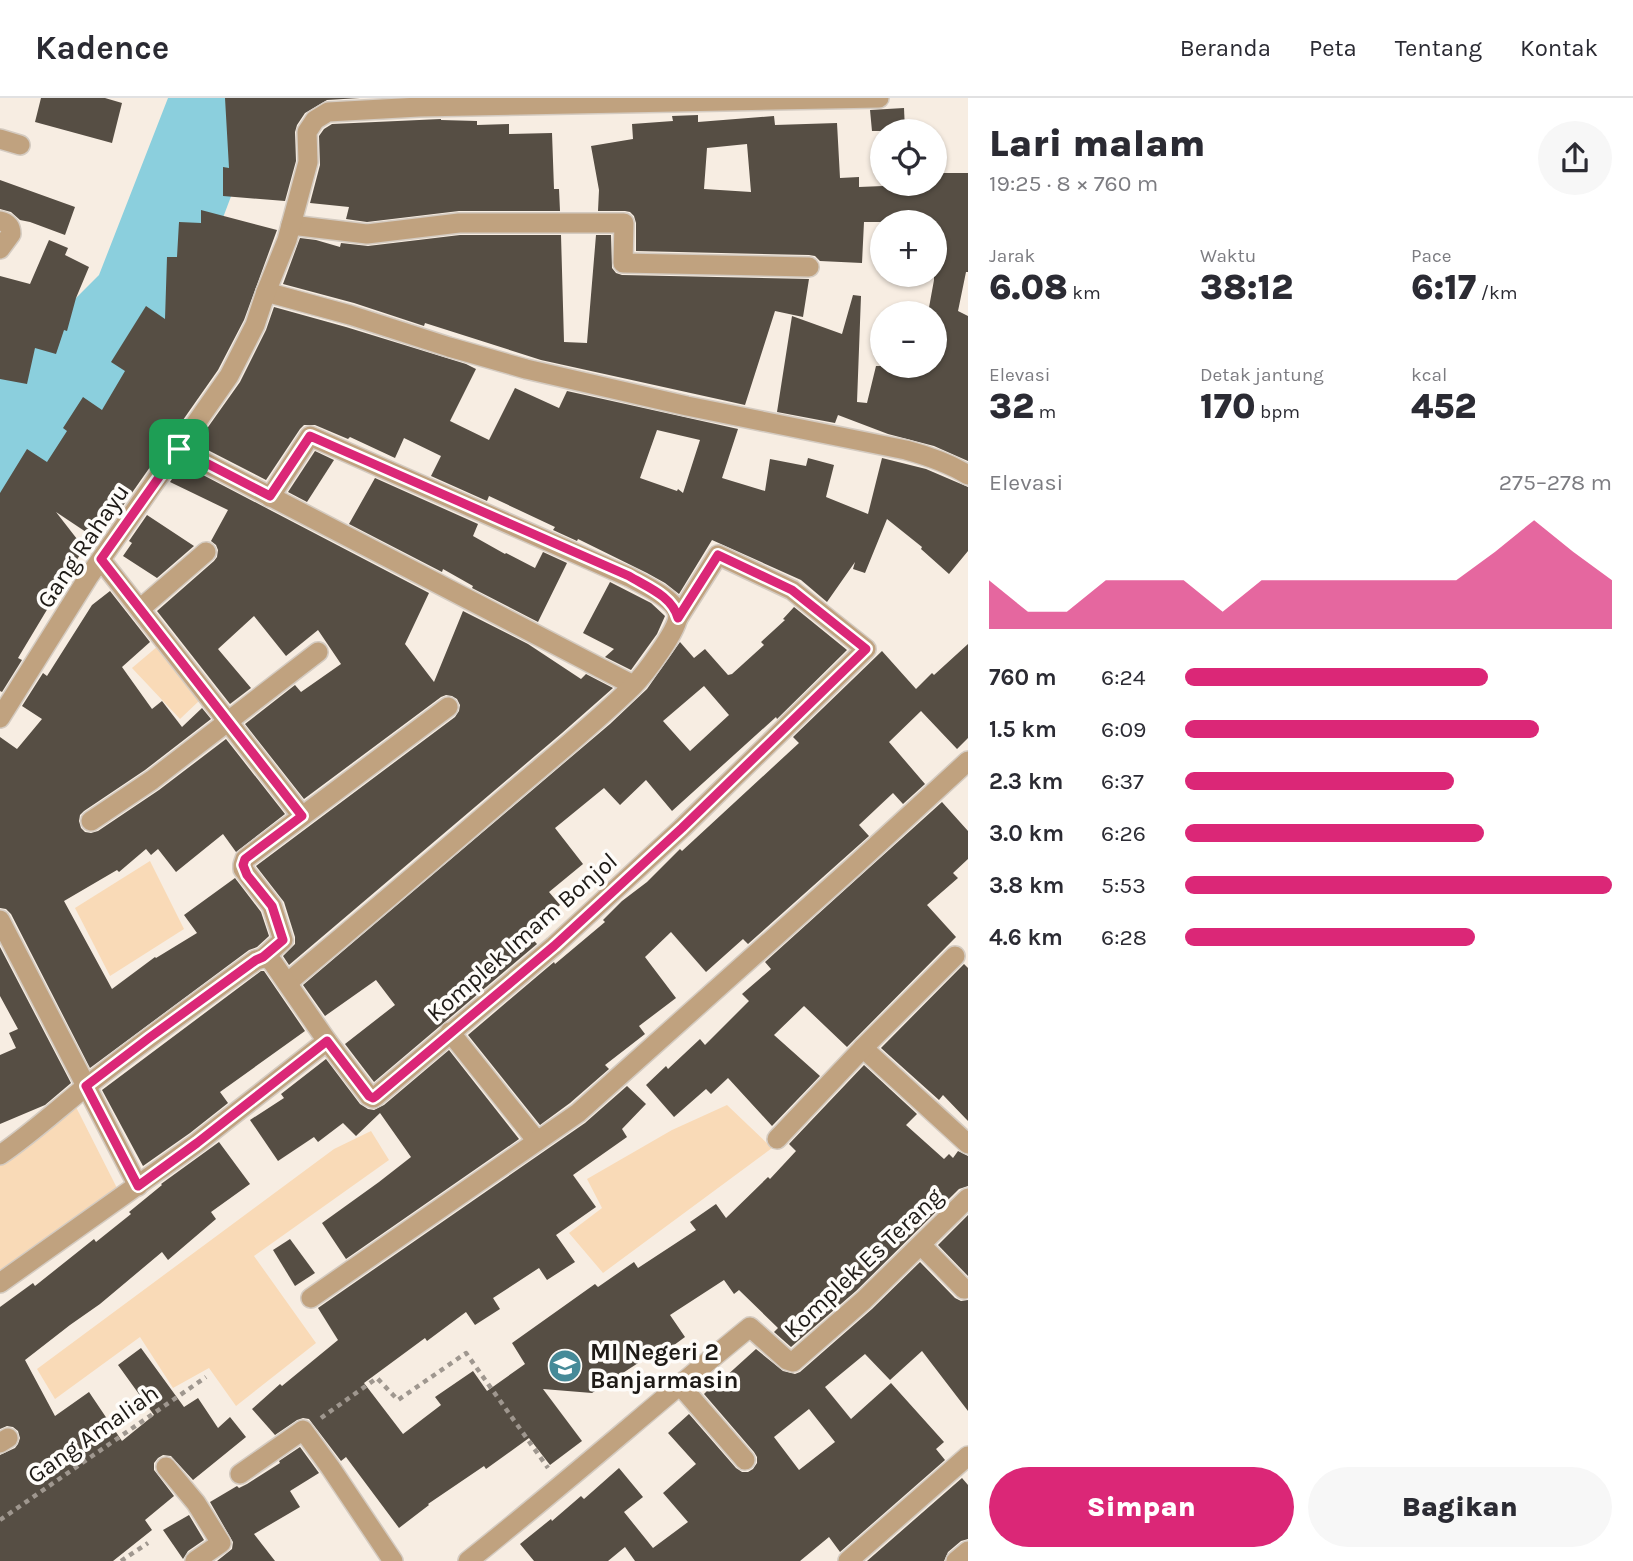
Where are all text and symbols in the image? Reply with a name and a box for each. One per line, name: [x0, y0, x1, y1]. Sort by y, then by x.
text: Kadence: [35, 29, 169, 67]
text: Beranda: [1180, 34, 1271, 62]
text: Peta: [1309, 34, 1357, 62]
text: Tentang: [1395, 34, 1482, 62]
text: Kontak: [1520, 34, 1598, 62]
map controls: [870, 119, 947, 378]
button: locate: [870, 119, 947, 196]
text: Lari malam: [989, 121, 1205, 166]
button: share: [1538, 121, 1612, 195]
text: 19:25 · 8 × 760 m: [989, 170, 1158, 197]
button: +: [870, 210, 947, 287]
text: Jarak: [989, 245, 1035, 267]
text: Waktu: [1200, 245, 1256, 267]
text: Pace: [1411, 245, 1452, 267]
text: 6.08: [989, 267, 1068, 308]
text: 38:12: [1200, 267, 1293, 308]
text: 6:17: [1411, 267, 1476, 308]
text: km: [1068, 282, 1101, 304]
text: /km: [1476, 282, 1517, 304]
button: −: [870, 301, 947, 378]
text: Elevasi: [989, 364, 1050, 386]
text: Detak jantung: [1200, 364, 1324, 386]
text: kcal: [1411, 364, 1447, 386]
text: 32: [989, 386, 1034, 427]
text: 170: [1200, 386, 1255, 427]
text: 452: [1411, 386, 1476, 427]
text: m: [1034, 401, 1056, 423]
text: bpm: [1255, 401, 1300, 423]
pin: [149, 419, 209, 479]
icon: arrive: [160, 430, 198, 468]
text: Elevasi: [989, 469, 1063, 496]
text: 275–278 m: [1499, 469, 1612, 496]
street label: Gang Rahayu: [31, 479, 135, 613]
text: 760 m: [989, 664, 1057, 691]
text: 6:24: [1101, 664, 1146, 691]
text: 1.5 km: [989, 716, 1057, 743]
text: 6:09: [1101, 716, 1146, 743]
text: 2.3 km: [989, 768, 1063, 795]
text: 6:37: [1101, 768, 1144, 795]
text: 3.0 km: [989, 820, 1064, 847]
text: 6:26: [1101, 820, 1146, 847]
street label: Komplek Imam Bonjol: [421, 847, 623, 1027]
text: 3.8 km: [989, 872, 1064, 899]
text: 5:53: [1101, 872, 1146, 899]
text: 4.6 km: [989, 924, 1063, 951]
text: 6:28: [1101, 924, 1147, 951]
street label: Komplek Es Terang: [778, 1182, 948, 1344]
place label: MI Negeri 2 Banjarmasin: [590, 1338, 738, 1394]
school or university icon: MI Negeri 2 Banjarmasin: [546, 1347, 584, 1385]
street label: Gang Amaliah: [22, 1379, 164, 1489]
button: Simpan: [989, 1467, 1294, 1547]
button: Bagikan: [1308, 1467, 1612, 1547]

